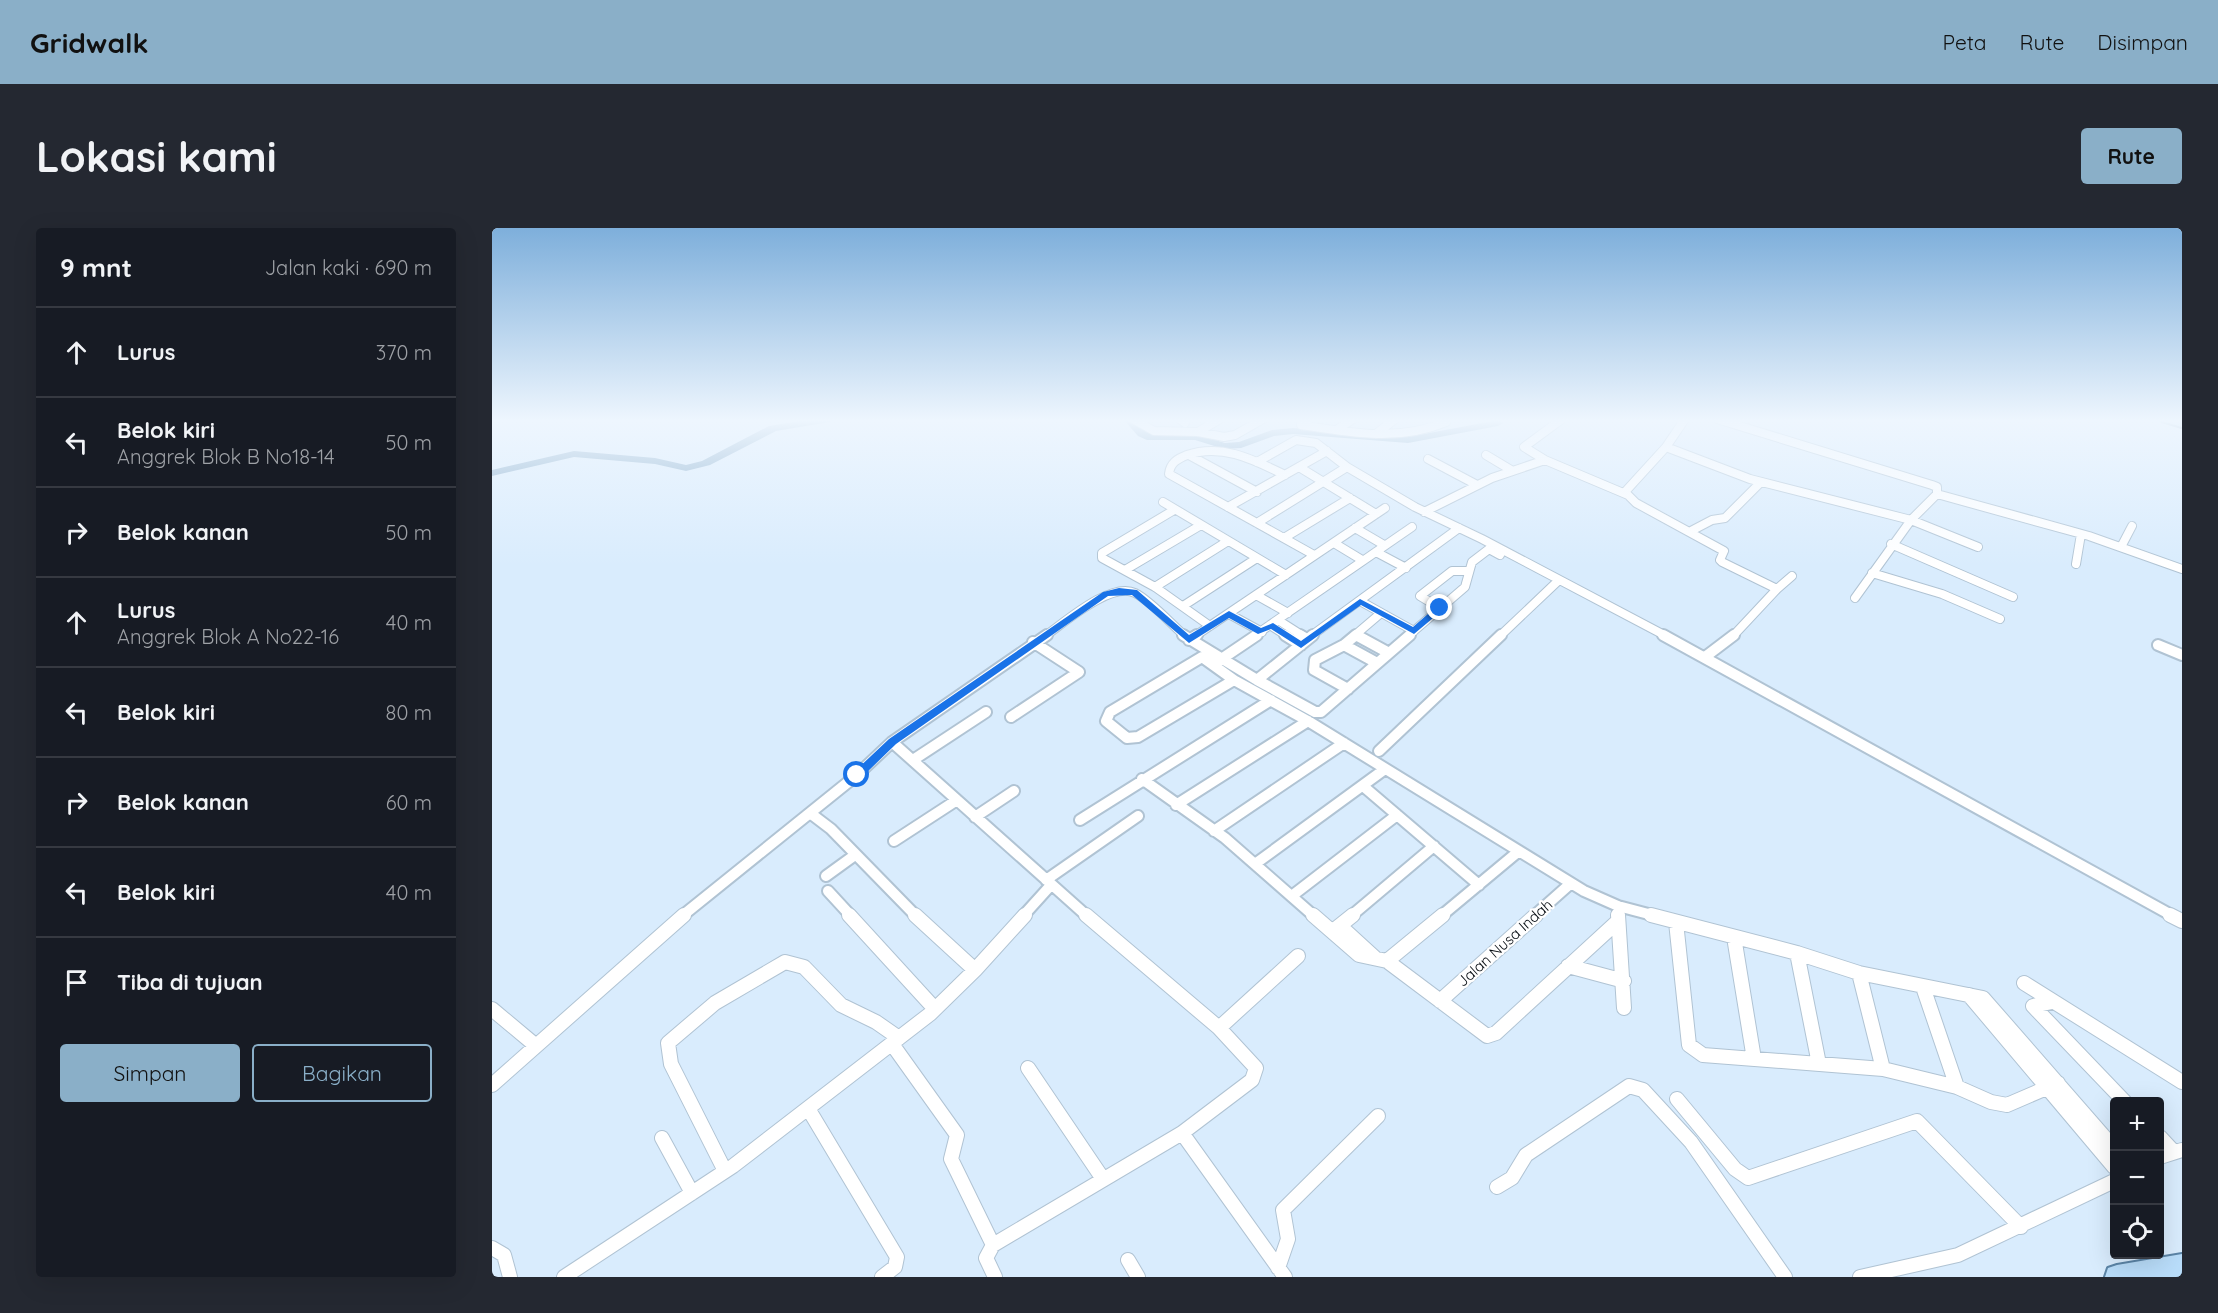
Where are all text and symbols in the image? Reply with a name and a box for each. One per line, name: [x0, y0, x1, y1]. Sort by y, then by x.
text: Gridwalk: [30, 25, 149, 60]
text: Peta: [1943, 29, 1987, 55]
text: Rute: [2020, 29, 2064, 55]
text: Disimpan: [2097, 29, 2188, 55]
button: Rute: [2081, 128, 2182, 184]
text: Lokasi kami: [36, 130, 277, 183]
text: 9 mnt: [60, 251, 132, 284]
text: Jalan kaki · 690 m: [265, 255, 432, 280]
icon: ahead: [60, 336, 93, 369]
text: Lurus: [117, 338, 175, 366]
text: 370 m: [376, 340, 432, 365]
text: Belok kiri: [117, 416, 215, 444]
icon: left: [60, 426, 93, 459]
text: 50 m: [386, 430, 432, 455]
text: Anggrek Blok B No18-14: [117, 444, 335, 469]
icon: right: [60, 516, 93, 549]
text: Belok kanan: [117, 518, 249, 546]
text: 50 m: [386, 520, 432, 545]
route end: [1426, 594, 1452, 620]
text: Lurus: [117, 596, 175, 624]
icon: ahead: [60, 606, 93, 639]
text: 40 m: [386, 610, 432, 635]
text: Anggrek Blok A No22-16: [117, 624, 339, 649]
icon: left: [60, 696, 93, 729]
text: Belok kiri: [117, 698, 215, 726]
text: 80 m: [386, 700, 432, 725]
route start: [843, 761, 869, 787]
icon: right: [60, 786, 93, 819]
text: Belok kanan: [117, 788, 249, 816]
text: 60 m: [386, 790, 432, 815]
icon: left: [60, 876, 93, 909]
text: Belok kiri: [117, 878, 215, 906]
text: 40 m: [386, 880, 432, 905]
street label: Jalan Nusa Indah: [1453, 895, 1556, 990]
icon: arrive: [60, 966, 93, 999]
text: Tiba di tujuan: [117, 968, 263, 996]
button: Simpan: [60, 1044, 240, 1102]
button: Bagikan: [252, 1044, 432, 1102]
map controls: [2110, 1097, 2164, 1259]
button: +: [2110, 1097, 2164, 1151]
button: −: [2110, 1151, 2164, 1205]
button: locate: [2110, 1205, 2164, 1259]

